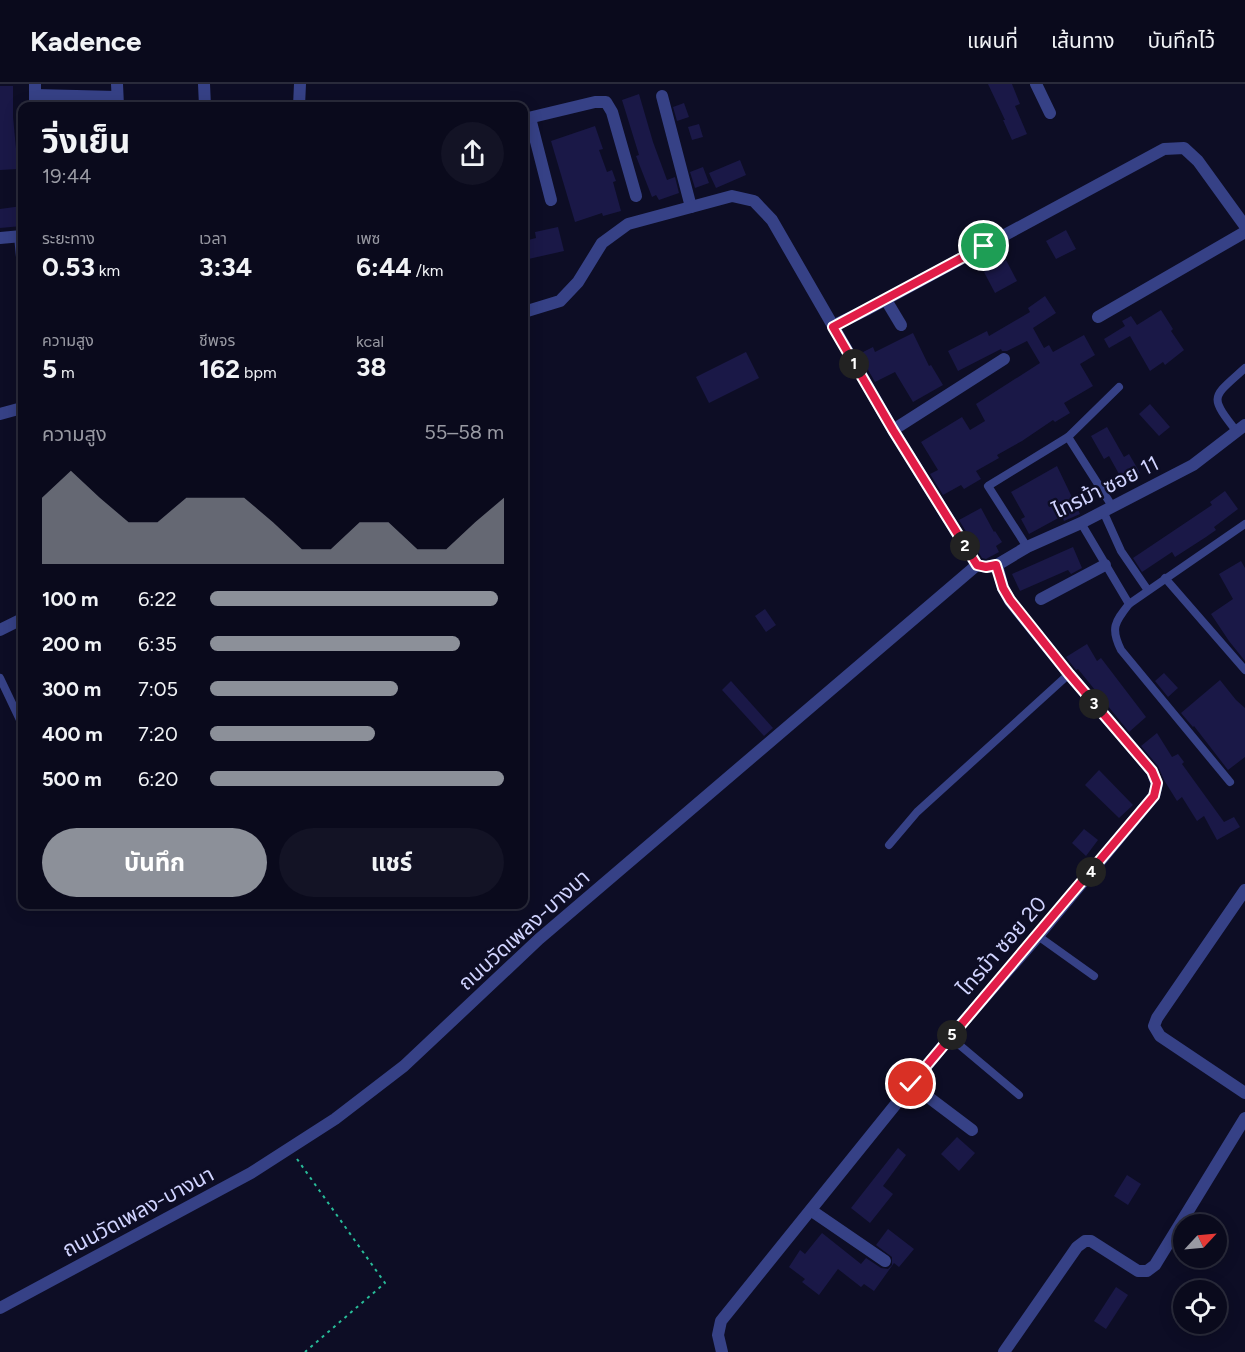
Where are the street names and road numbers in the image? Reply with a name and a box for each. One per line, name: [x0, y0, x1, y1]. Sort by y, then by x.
street label: ไทรม้า ซอย 11: [1048, 450, 1163, 523]
street label: ถนนวัดเพลง-บางนา: [453, 864, 594, 995]
street label: ไทรม้า ซอย 20: [951, 891, 1051, 1001]
street label: ถนนวัดเพลง-บางนา: [58, 1161, 218, 1262]

